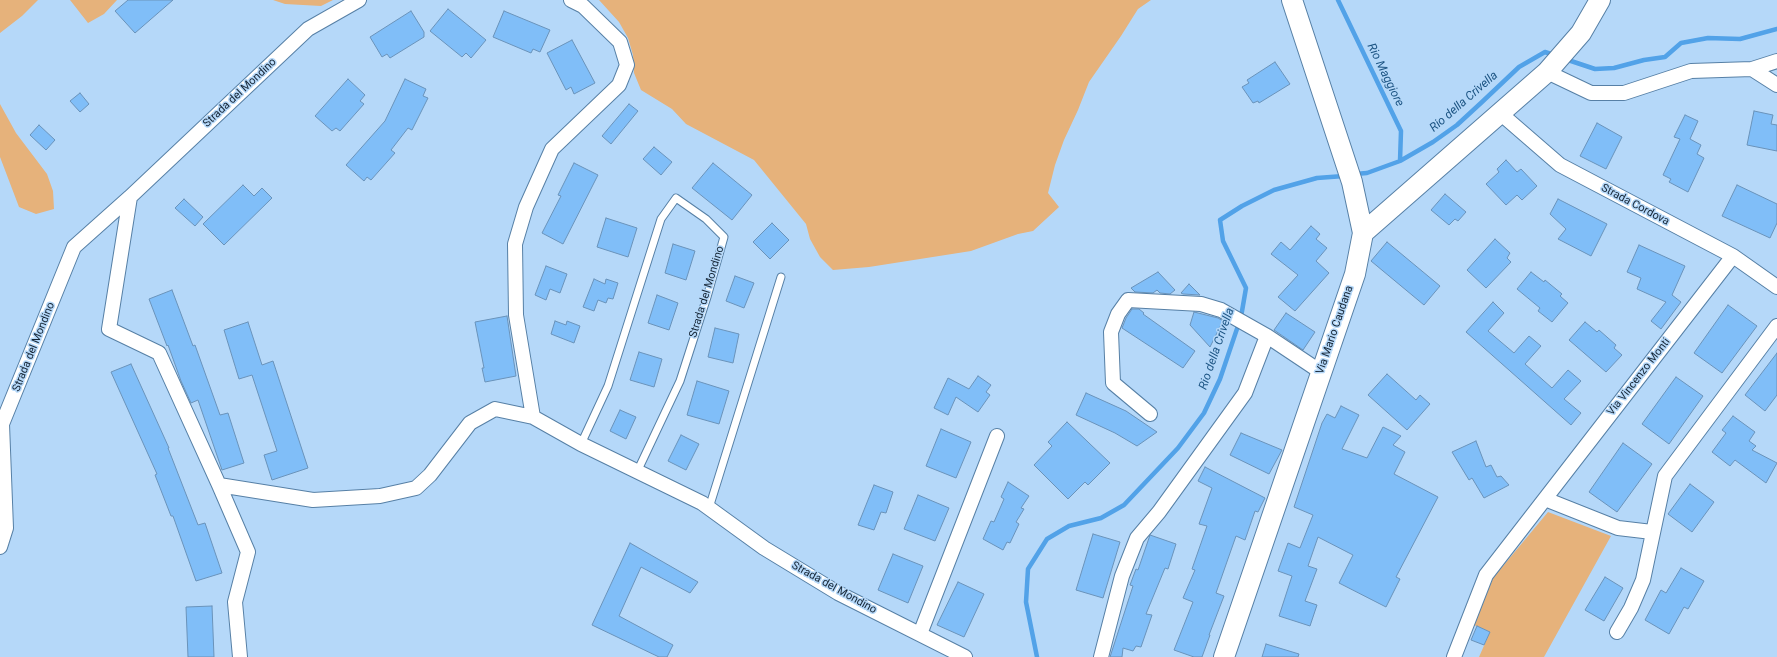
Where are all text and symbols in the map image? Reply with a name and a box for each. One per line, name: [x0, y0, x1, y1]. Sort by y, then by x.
water label: Rio Maggiore: [1363, 41, 1407, 109]
street label: Strada del Mondino: [201, 56, 279, 130]
water label: Rio della Crivella: [1427, 69, 1501, 135]
street label: Strada Cordova: [1599, 182, 1671, 228]
street label: Strada del Mondino: [687, 245, 727, 339]
street label: Via Mario Caudana: [1314, 284, 1356, 376]
street label: Strada del Mondino: [10, 300, 58, 394]
water label: Rio della Crivella: [1196, 306, 1238, 392]
street label: Via Vincenzo Monti: [1605, 336, 1673, 418]
street label: Strada del Mondino: [789, 559, 879, 617]

